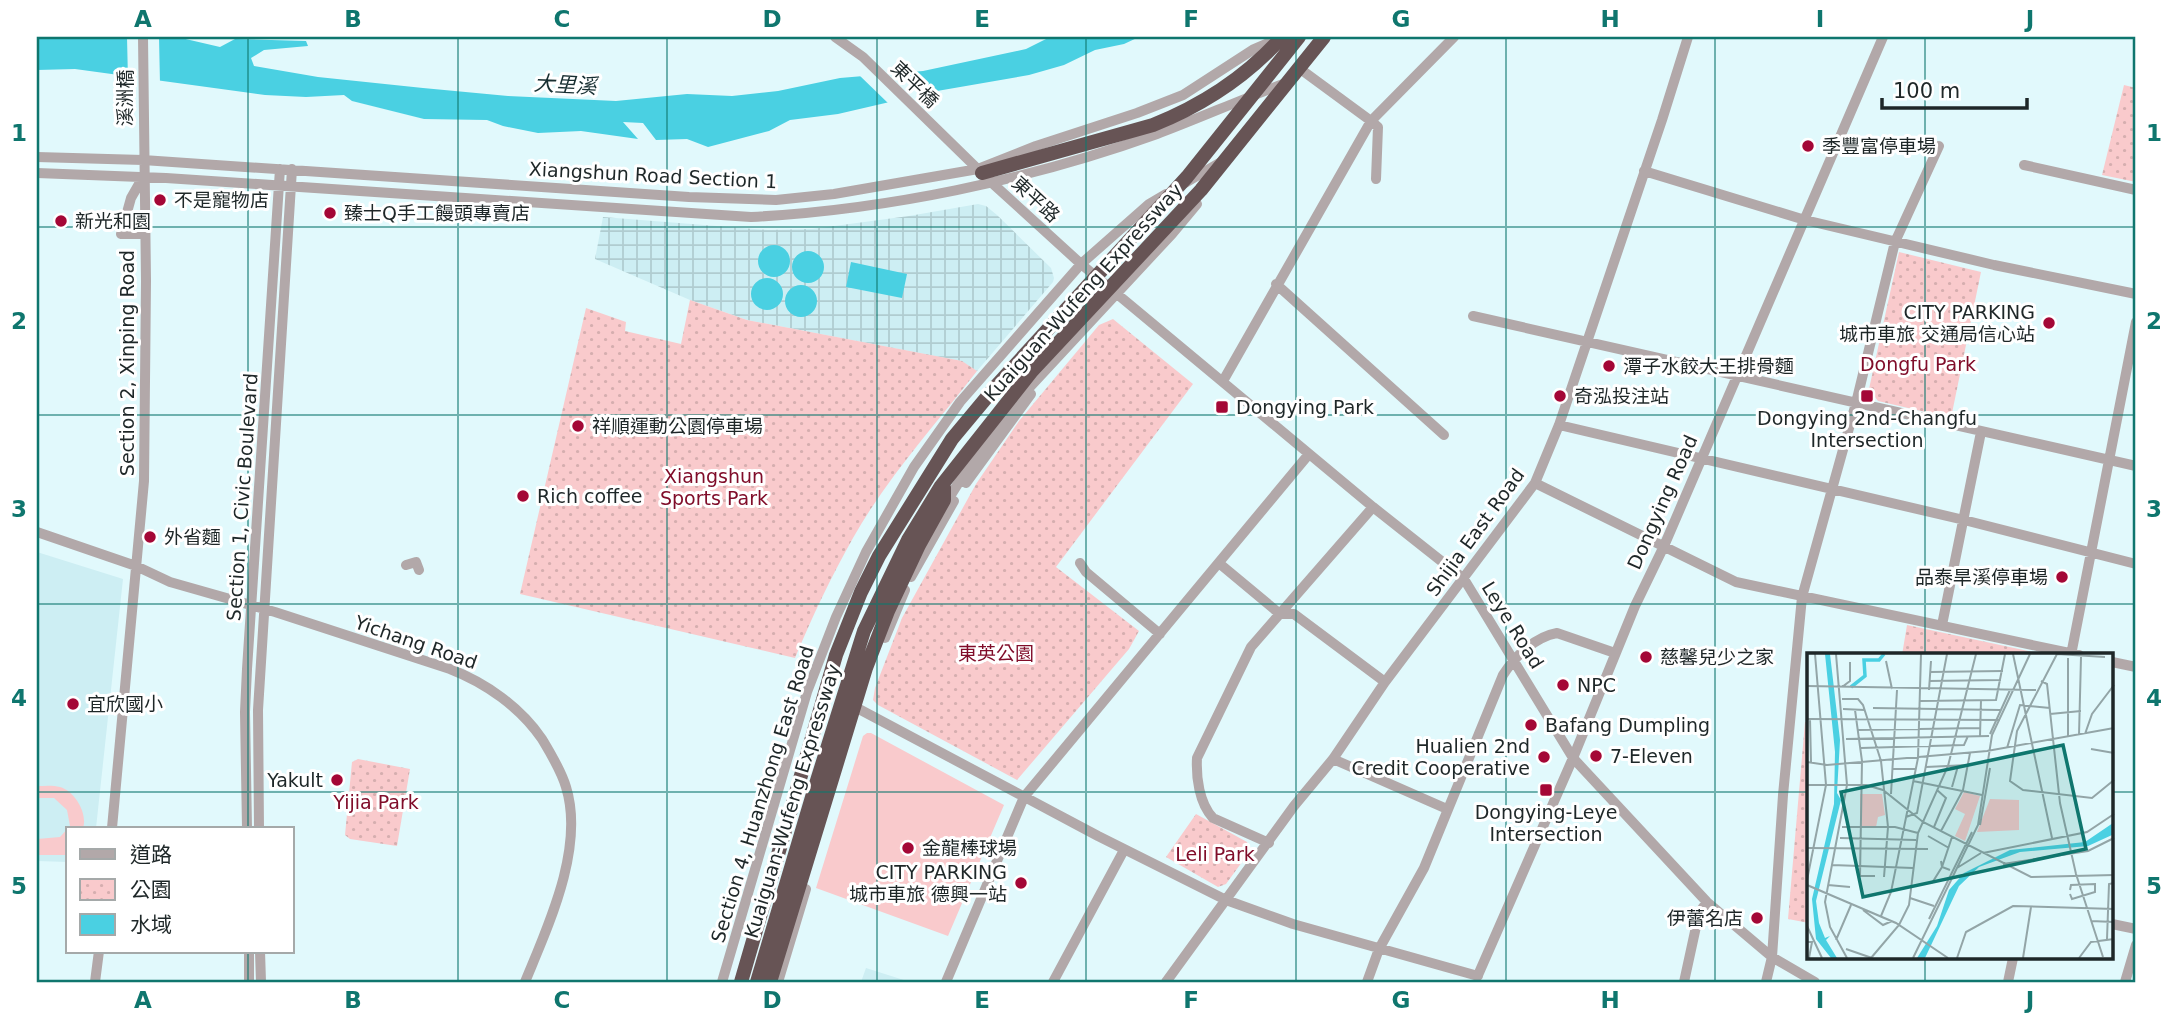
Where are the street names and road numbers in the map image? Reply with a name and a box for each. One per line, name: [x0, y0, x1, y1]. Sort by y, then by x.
street label: 東平橋: [887, 56, 943, 112]
street label: 溪洲橋: [114, 69, 136, 127]
street label: Xiangshun Road Section 1: [528, 158, 778, 192]
street label: 東平路: [1008, 172, 1064, 226]
street label: Kuaiguan-Wufeng Expressway: [979, 179, 1187, 405]
street label: Section 2, Xinping Road: [116, 250, 138, 476]
street label: Section 1, Civic Boulevard: [222, 372, 262, 622]
street label: Dongying Road: [1623, 431, 1701, 573]
street label: Shijia East Road: [1421, 464, 1529, 600]
street label: Leye Road: [1478, 577, 1548, 673]
street label: Yichang Road: [351, 610, 480, 673]
street label: Section 4, Huanzhong East Road: [706, 643, 818, 945]
street label: Kuaiguan-Wufeng Expressway: [740, 661, 844, 941]

